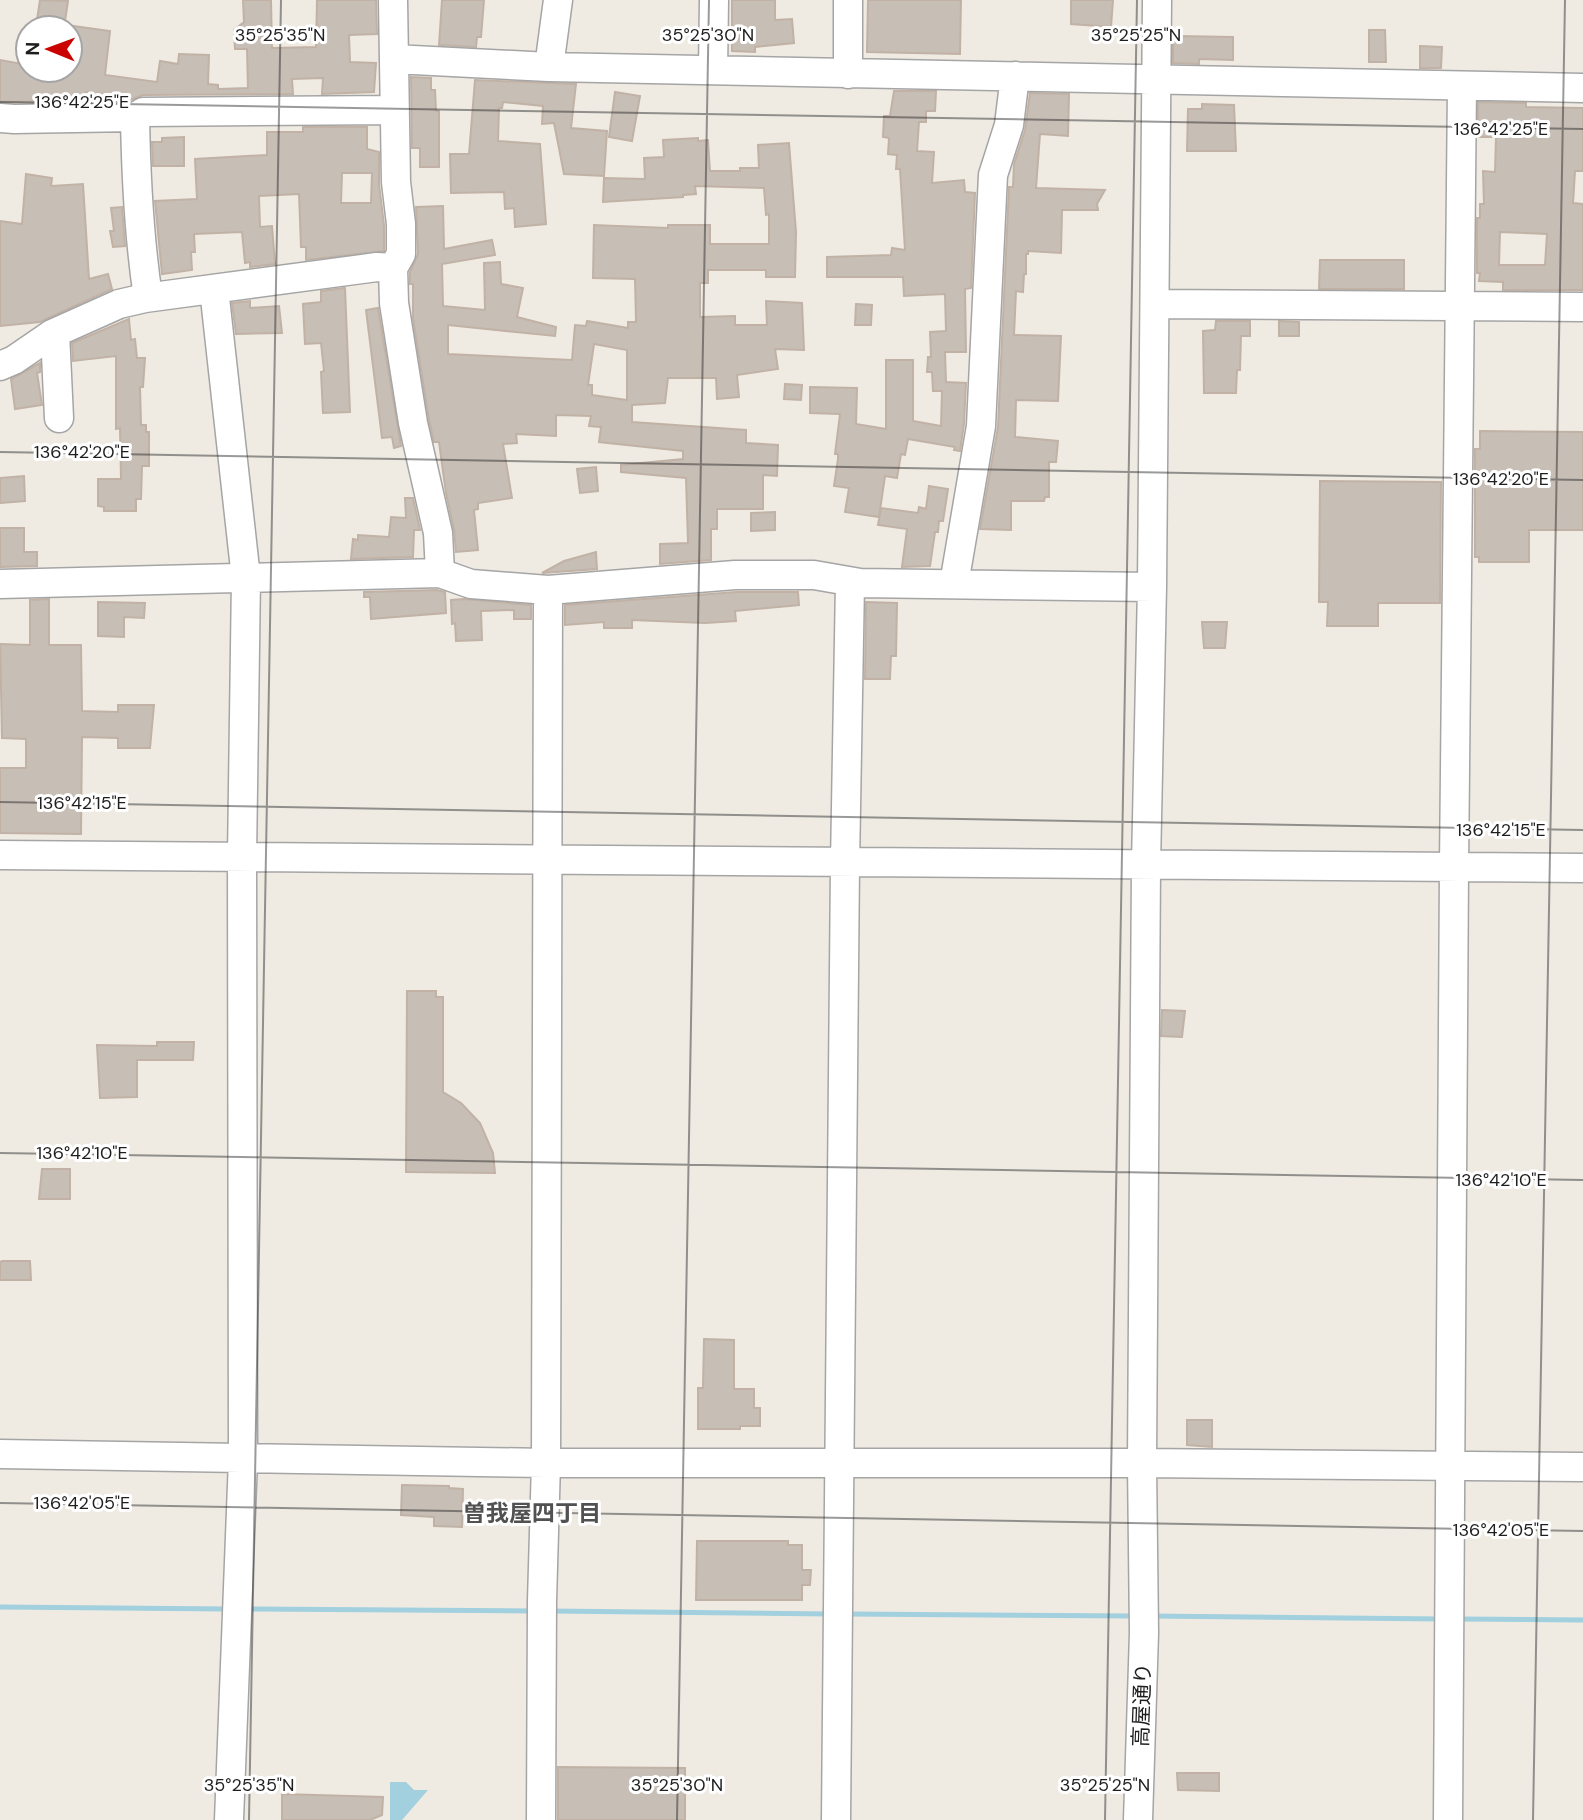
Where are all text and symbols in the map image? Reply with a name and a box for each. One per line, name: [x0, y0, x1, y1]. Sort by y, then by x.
north arrow: [14, 14, 84, 84]
text: 35°25'35"N: [235, 23, 325, 47]
text: 35°25'30"N: [662, 23, 754, 47]
text: 35°25'25"N: [1091, 23, 1181, 47]
text: N: [20, 42, 45, 56]
text: 136°42'25"E: [35, 90, 129, 114]
text: 136°42'25"E: [1454, 117, 1548, 141]
text: 136°42'20"E: [34, 440, 130, 464]
text: 136°42'20"E: [1453, 467, 1549, 491]
text: 136°42'15"E: [37, 791, 127, 815]
text: 136°42'15"E: [1456, 818, 1546, 842]
text: 136°42'10"E: [36, 1141, 128, 1165]
text: 136°42'10"E: [1455, 1168, 1547, 1192]
text: 136°42'05"E: [34, 1491, 130, 1515]
district label: 曽我屋四丁目: [463, 1498, 601, 1528]
text: 136°42'05"E: [1453, 1518, 1549, 1542]
street label: 高屋通り: [1127, 1663, 1157, 1747]
text: 35°25'35"N: [204, 1773, 294, 1797]
text: 35°25'30"N: [631, 1773, 723, 1797]
text: 35°25'25"N: [1060, 1773, 1150, 1797]

